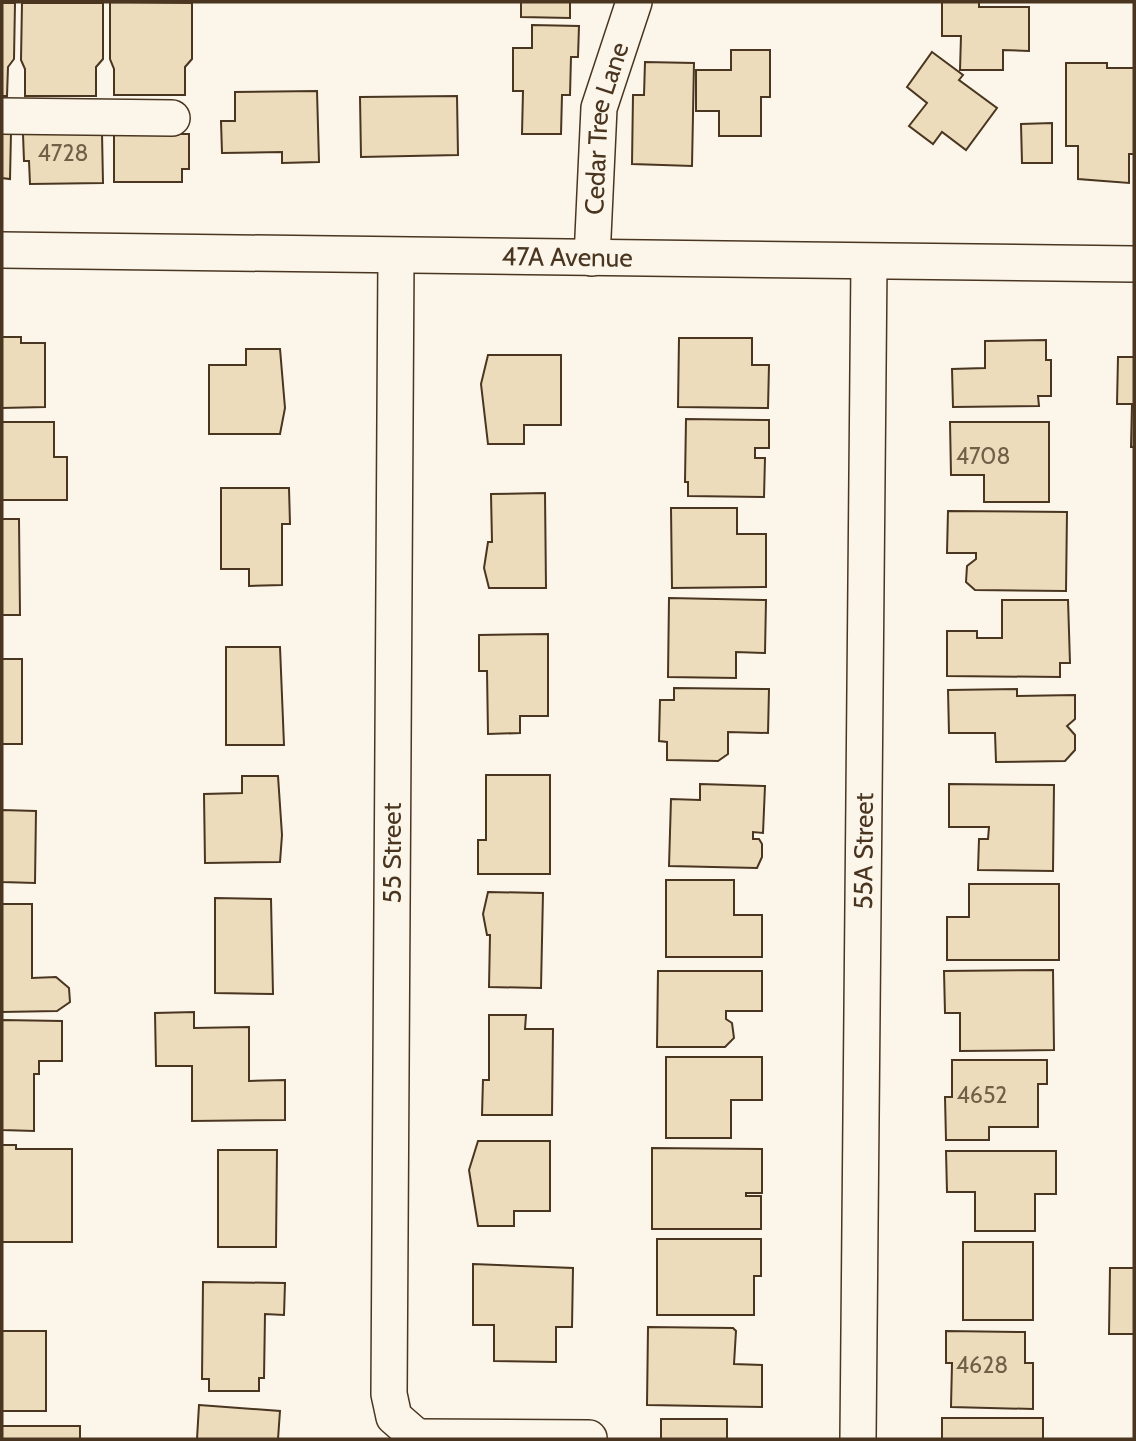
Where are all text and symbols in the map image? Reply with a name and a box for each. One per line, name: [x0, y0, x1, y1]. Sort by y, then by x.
street label: Cedar Tree Lane: [578, 38, 636, 215]
house number: 4728: [38, 139, 88, 167]
street label: 47A Avenue: [501, 240, 633, 274]
house number: 4708: [956, 442, 1010, 470]
street label: 55A Street: [847, 792, 880, 910]
street label: 55 Street: [376, 802, 408, 903]
house number: 4652: [957, 1081, 1007, 1109]
house number: 4628: [956, 1351, 1008, 1379]

